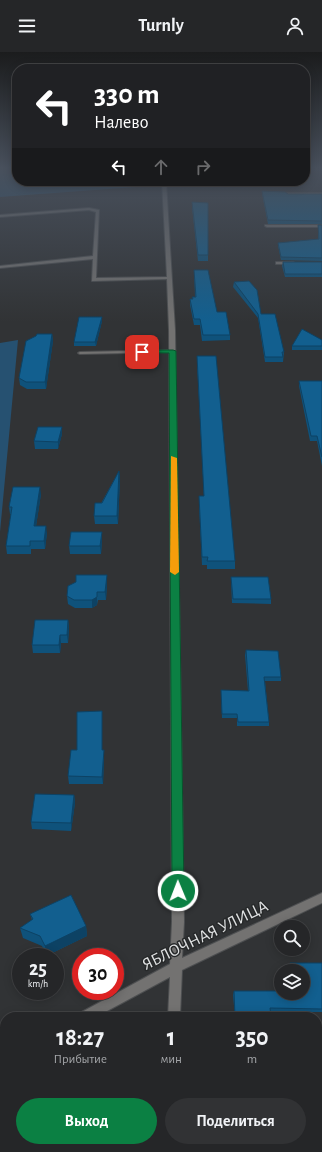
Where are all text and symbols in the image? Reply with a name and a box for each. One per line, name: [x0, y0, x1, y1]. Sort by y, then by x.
icon: menu: [16, 15, 38, 37]
icon: person: [284, 15, 306, 37]
text: Turnly: [138, 17, 184, 35]
icon: left: [28, 80, 80, 132]
text: 330 m: [94, 81, 160, 109]
text: Налево: [94, 114, 148, 132]
icon: left: [108, 156, 130, 178]
icon: ahead: [150, 156, 172, 178]
icon: right: [192, 156, 214, 178]
pin: [125, 335, 159, 369]
icon: arrive: [131, 341, 153, 363]
position arrow: [157, 870, 199, 912]
street label: ЯБЛОЧНАЯ УЛИЦА: [139, 897, 271, 973]
map controls: [274, 920, 310, 1000]
button: search: [274, 920, 310, 956]
speed limit sign: 30: [72, 948, 124, 1000]
text: 25: [29, 959, 47, 979]
button: layers: [274, 964, 310, 1000]
text: km/h: [28, 979, 48, 989]
text: 18:27: [56, 1026, 104, 1050]
text: 1: [167, 1026, 175, 1050]
text: 350: [235, 1026, 269, 1050]
text: Прибытие: [53, 1053, 107, 1066]
text: мин: [160, 1053, 182, 1066]
text: m: [247, 1053, 257, 1066]
button: Выход: [16, 1098, 157, 1144]
button: Поделиться: [165, 1098, 306, 1144]

